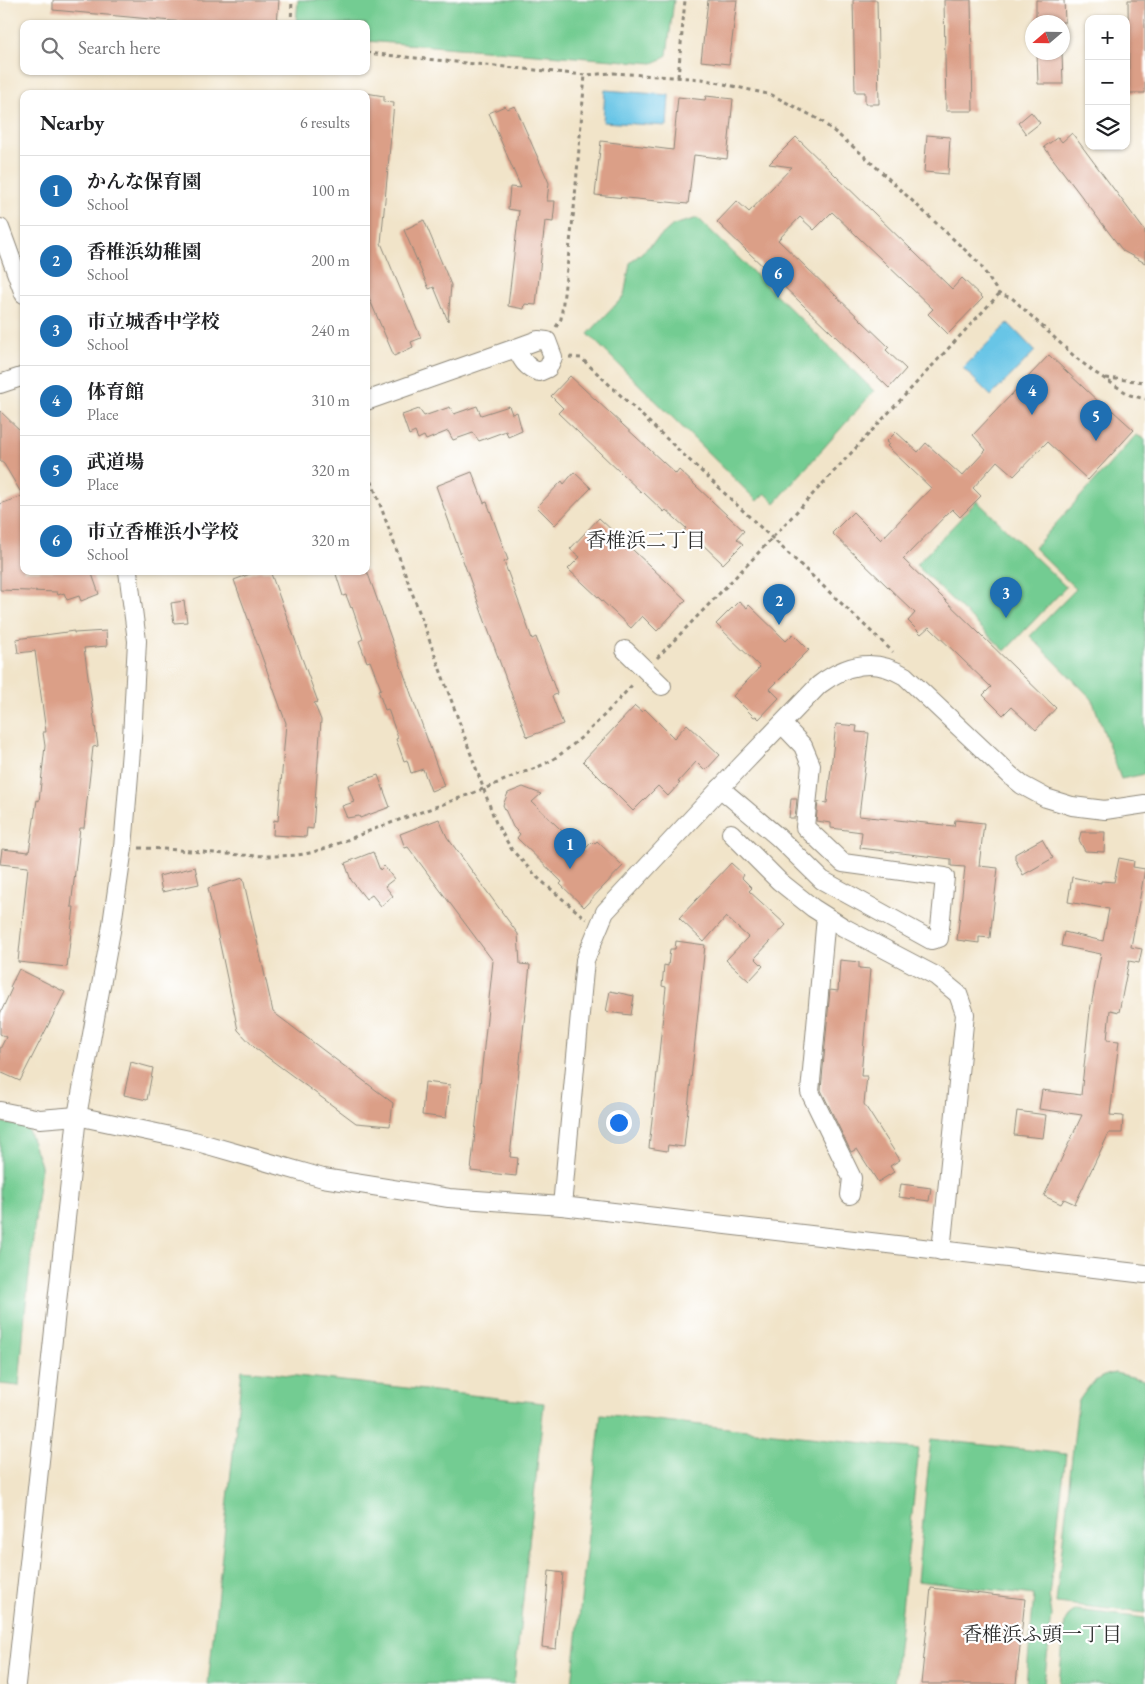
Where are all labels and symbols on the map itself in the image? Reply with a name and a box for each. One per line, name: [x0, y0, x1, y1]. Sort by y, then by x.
north arrow: [1025, 15, 1070, 60]
pin: 6: [762, 257, 794, 298]
pin: 4: [1016, 374, 1048, 415]
pin: 5: [1080, 400, 1112, 441]
district label: 香椎浜二丁目: [586, 527, 706, 553]
pin: 3: [990, 577, 1022, 618]
pin: 2: [763, 584, 795, 625]
pin: 1: [554, 828, 586, 869]
your location: [606, 1110, 632, 1136]
district label: 香椎浜ふ頭一丁目: [962, 1621, 1122, 1647]

